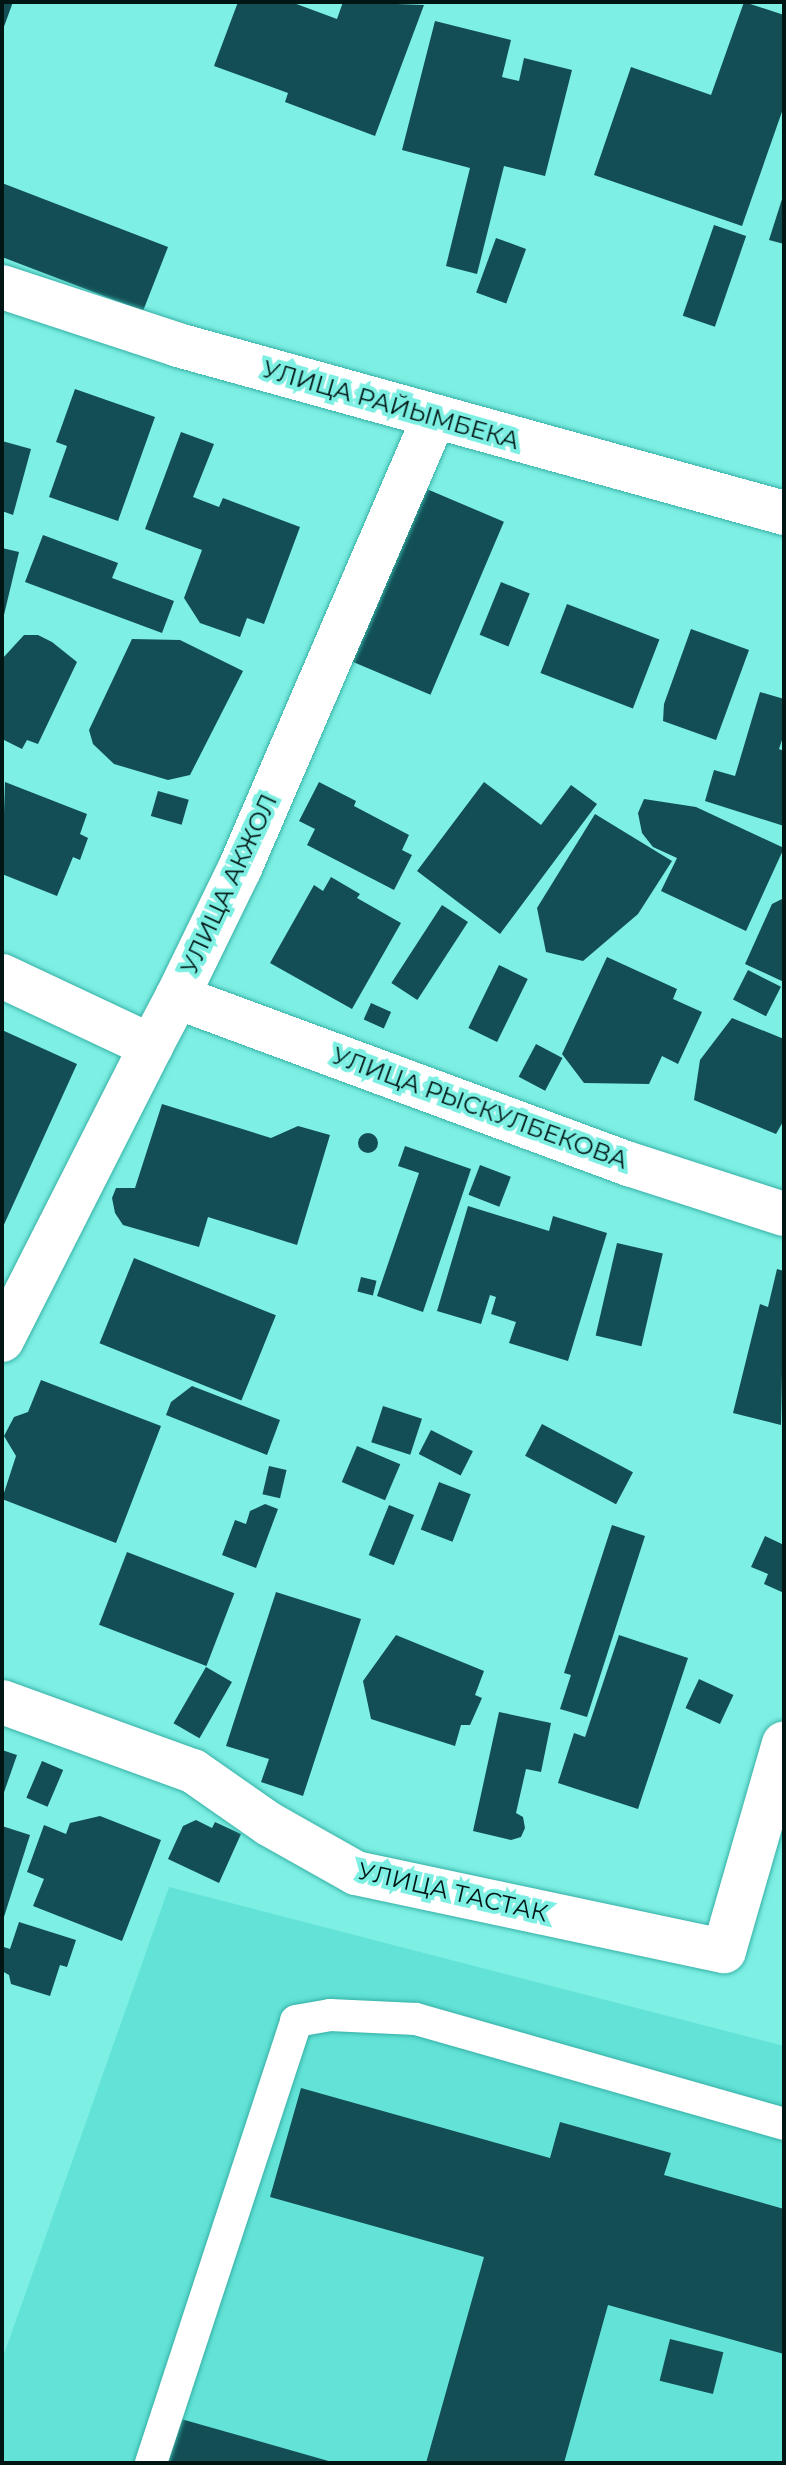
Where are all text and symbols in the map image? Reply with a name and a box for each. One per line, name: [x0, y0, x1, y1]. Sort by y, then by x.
street label: УЛИЦА РАЙЫМБЕКА: [259, 355, 523, 455]
street label: УЛИЦА АКЖОЛ: [175, 790, 283, 978]
street label: УЛИЦА РЫСКУЛБЕКОВА: [328, 1041, 632, 1175]
street label: УЛИЦА ТАСТАК: [355, 1856, 551, 1928]

